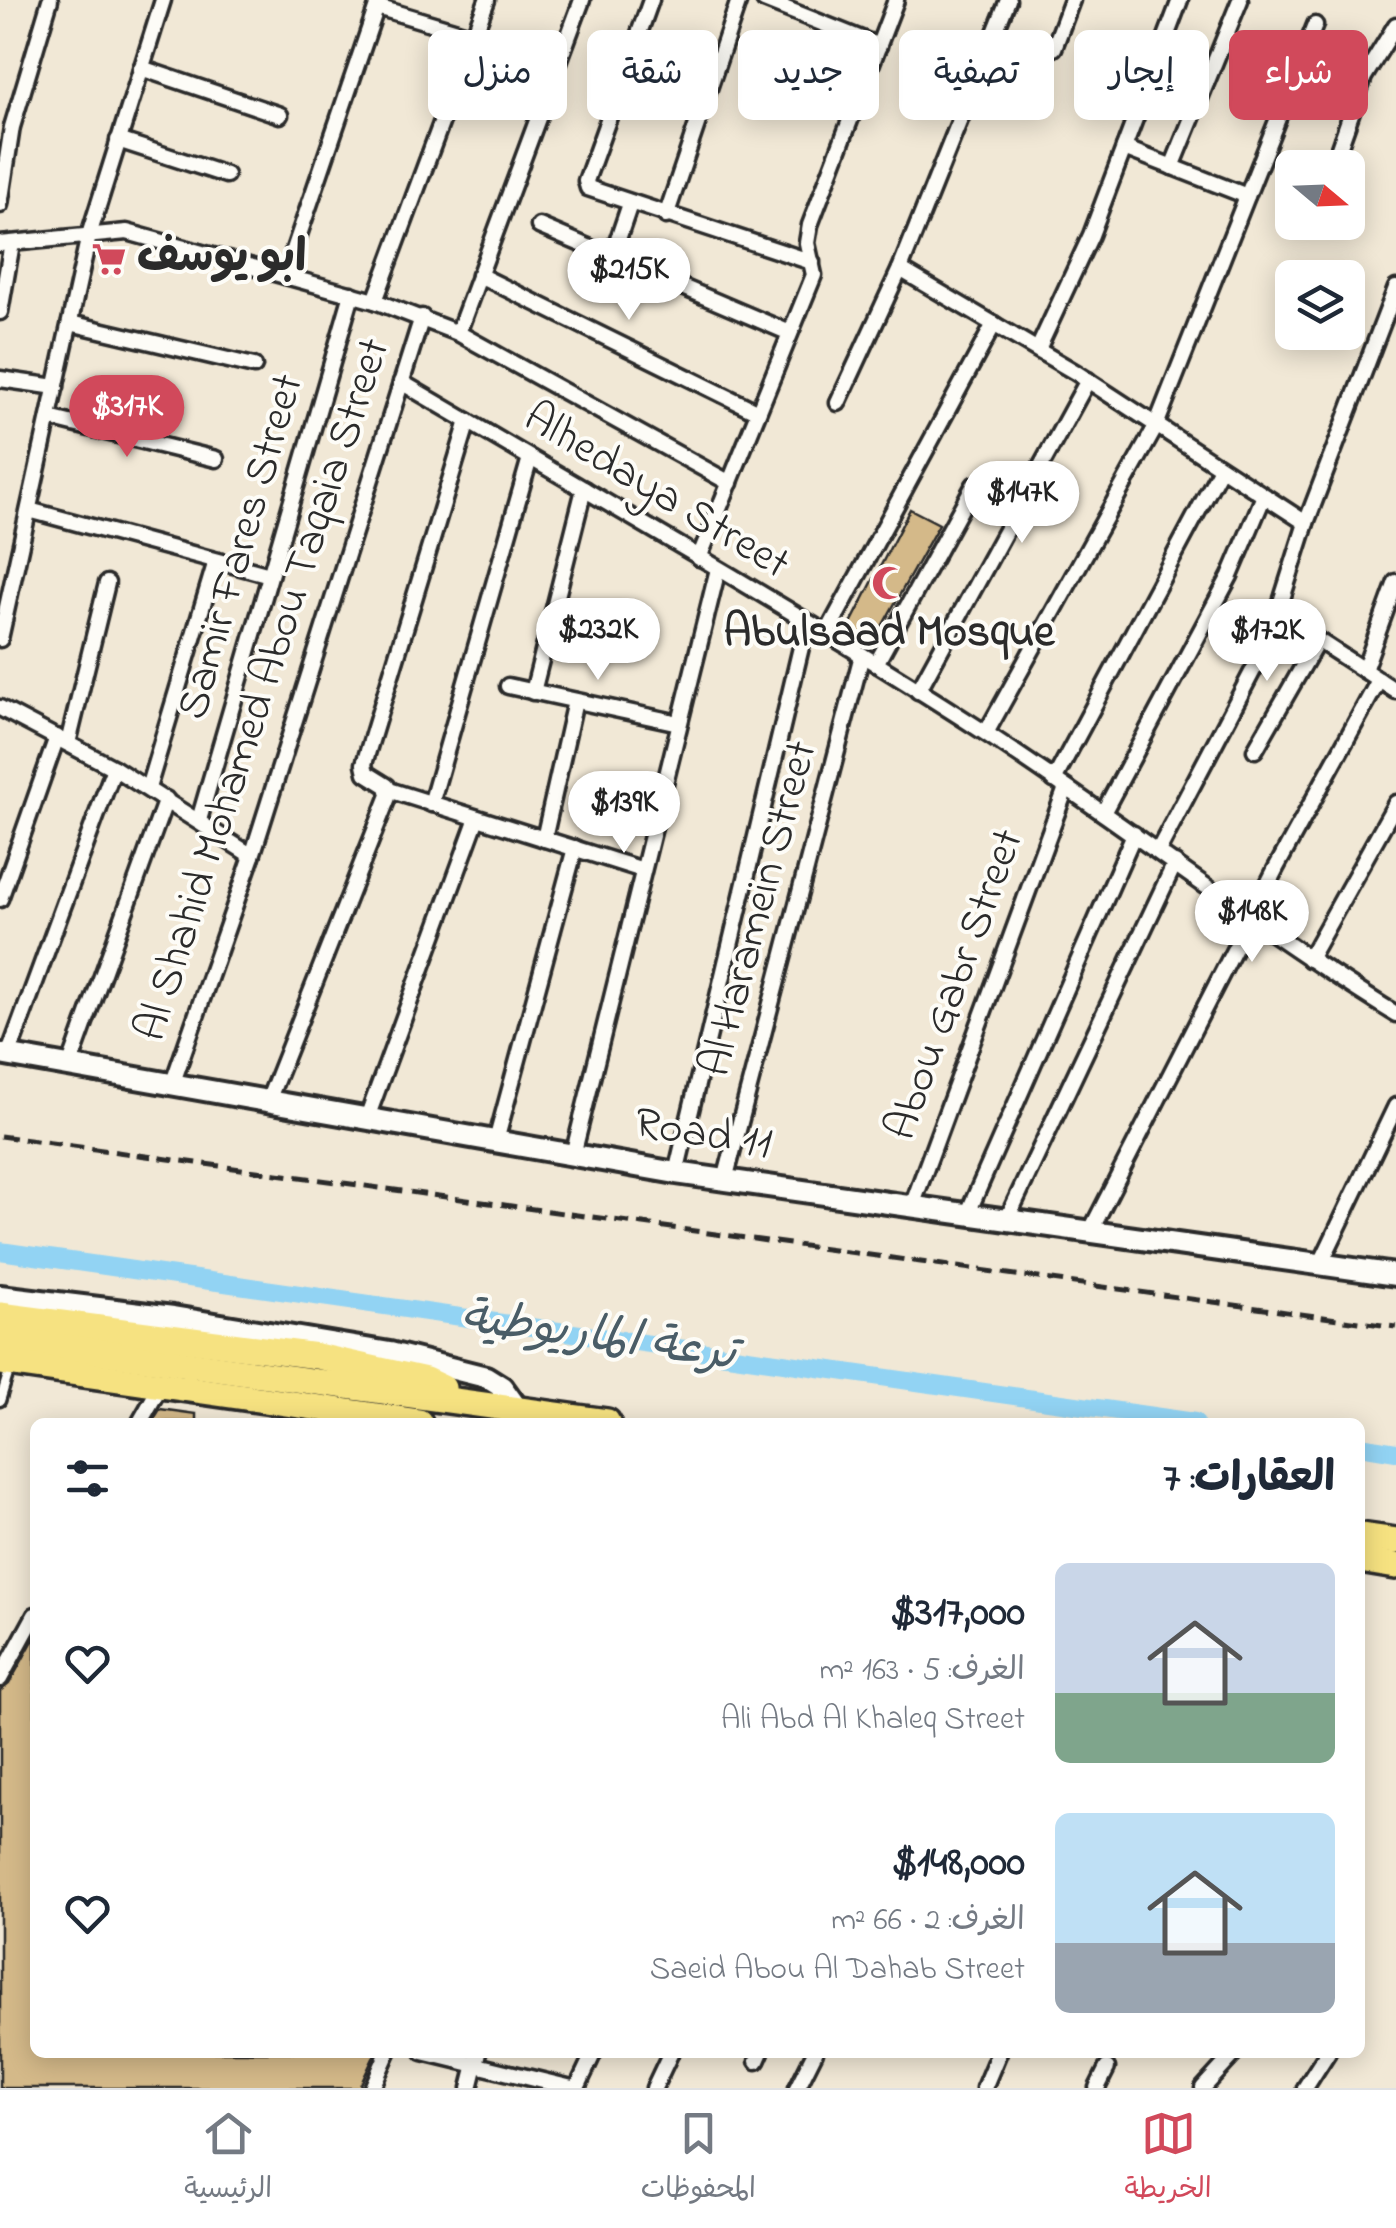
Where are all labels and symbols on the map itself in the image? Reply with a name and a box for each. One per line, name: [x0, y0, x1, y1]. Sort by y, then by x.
north arrow: [1275, 150, 1365, 240]
place label: ابو يوسف: [137, 226, 307, 292]
pin: $215K: [559, 238, 699, 323]
supermarket icon: ابو يوسف: [90, 240, 128, 278]
street label: Al Shahid Mohamed Abou Taqaia Street: [119, 330, 409, 1050]
street label: Samir Fares Street: [161, 367, 323, 727]
pin: $317K: [57, 375, 197, 460]
street label: Alhedaya Street: [510, 386, 802, 598]
pin: $147K: [952, 461, 1092, 546]
mosque icon: Abulsaad Mosque: [870, 564, 908, 602]
pin: $232K: [528, 598, 668, 683]
pin: $172K: [1197, 599, 1337, 684]
place label: Abulsaad Mosque: [724, 601, 1056, 667]
street label: Al Haramein Street: [683, 734, 837, 1084]
pin: $139K: [554, 771, 694, 856]
street label: Abou Gabr Street: [869, 820, 1043, 1150]
pin: $148K: [1182, 880, 1322, 965]
street label: Road 11: [630, 1092, 776, 1178]
water label: ترعة الماريوطية: [456, 1283, 748, 1392]

